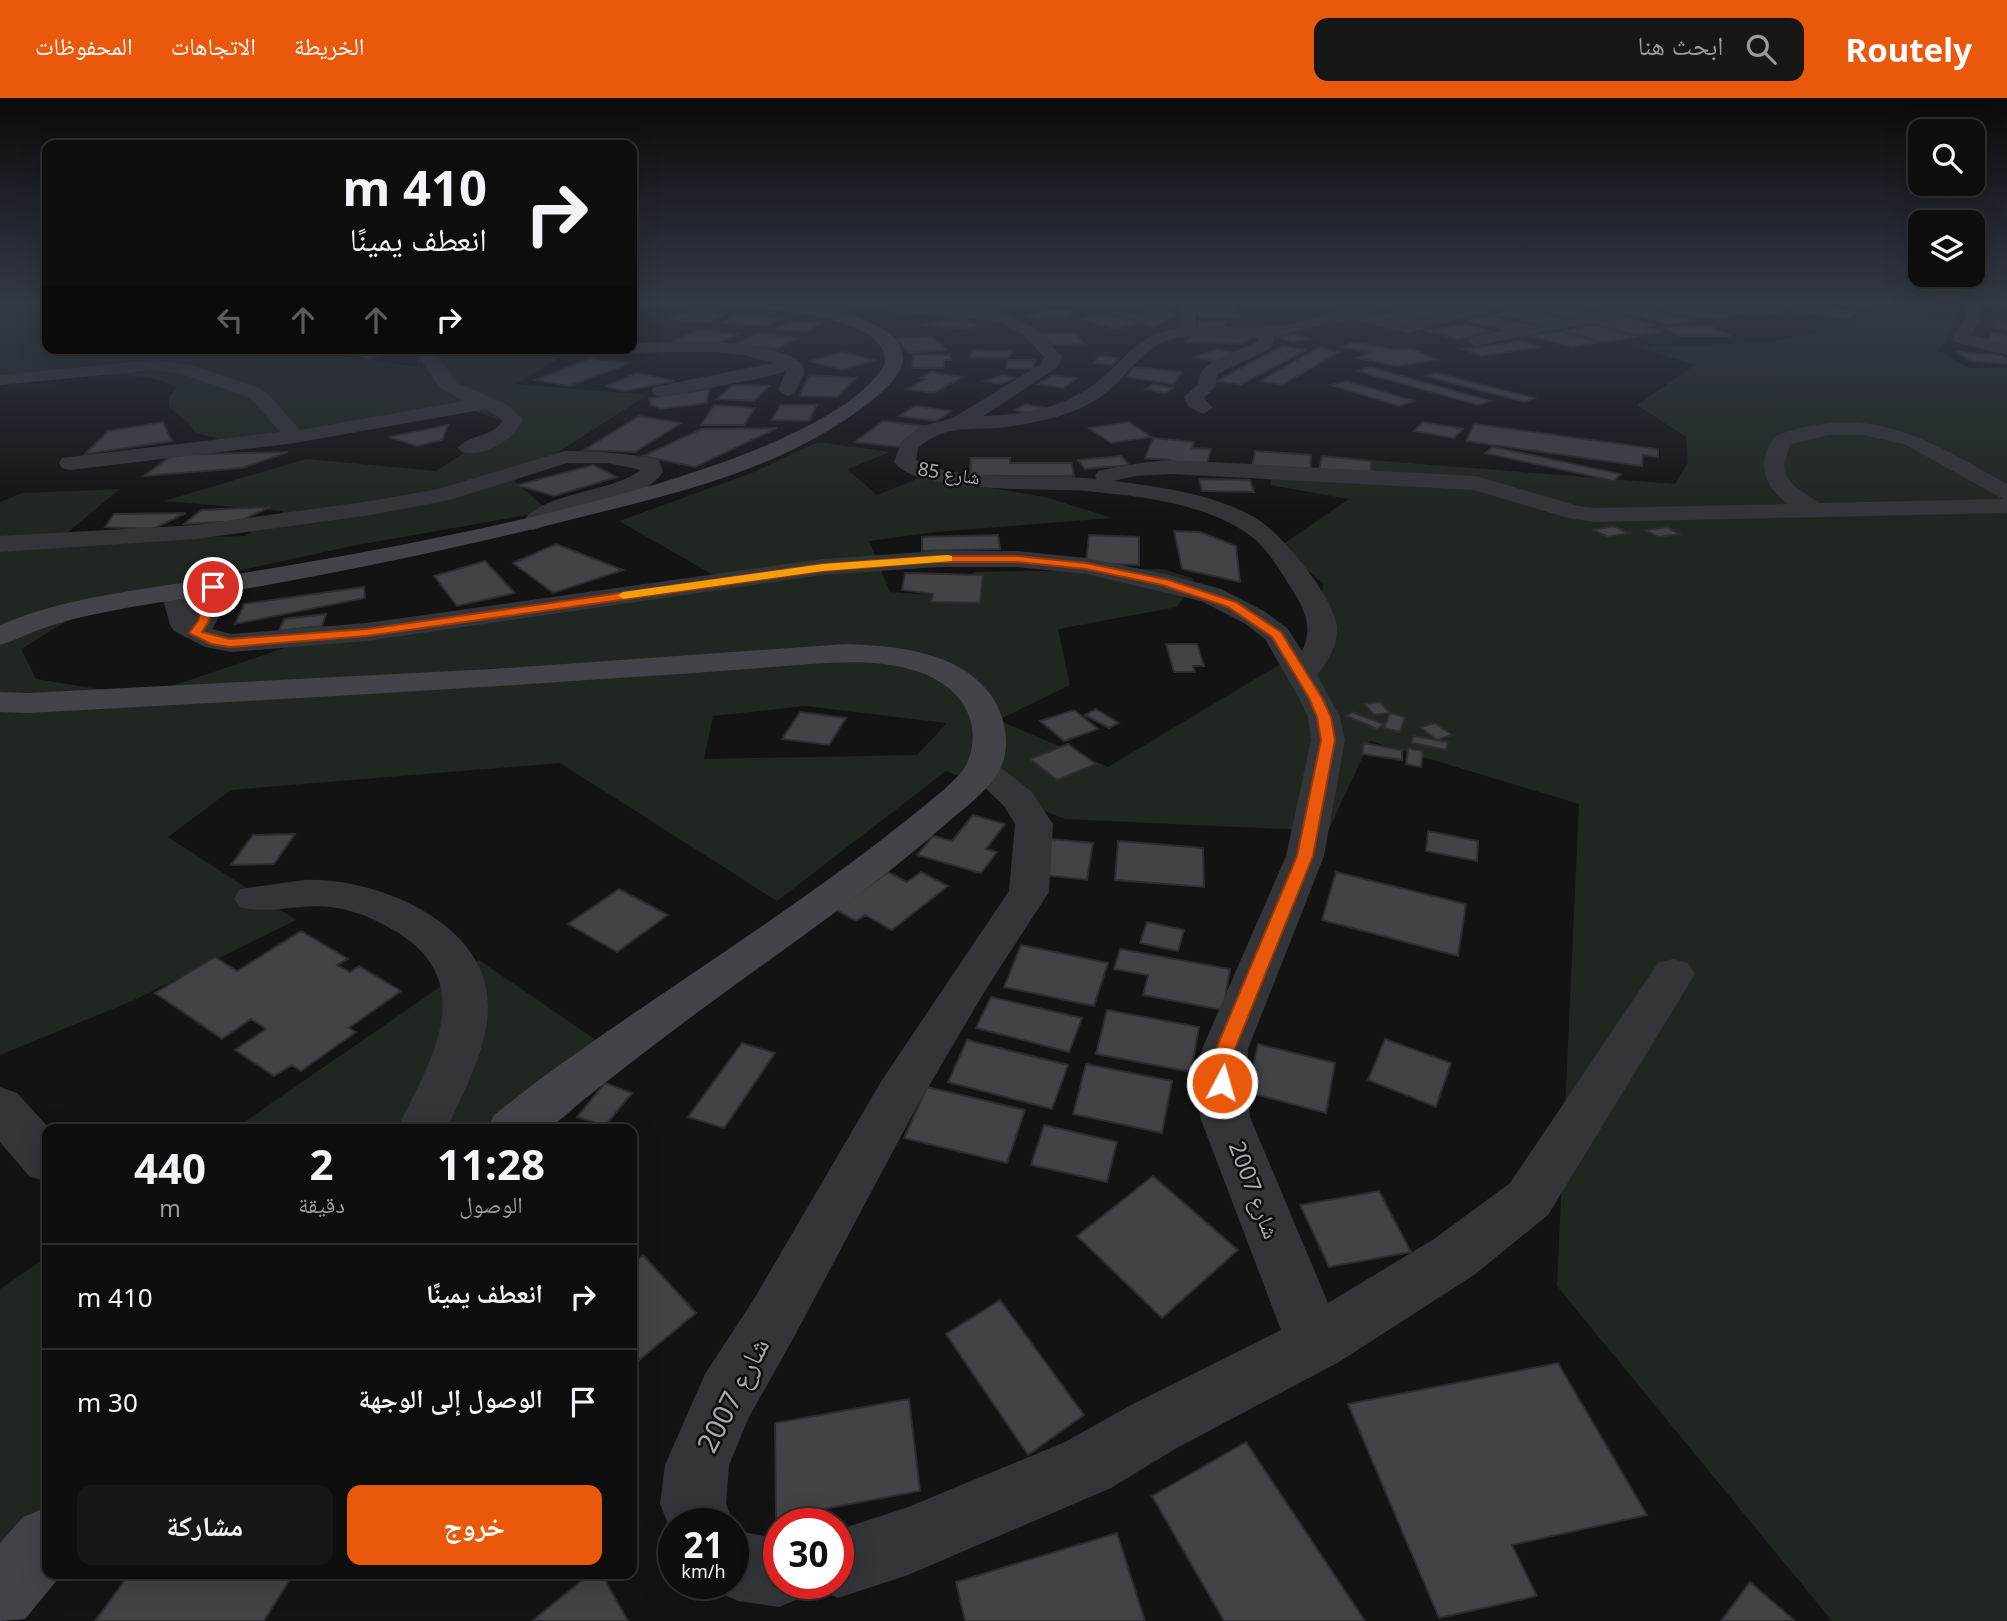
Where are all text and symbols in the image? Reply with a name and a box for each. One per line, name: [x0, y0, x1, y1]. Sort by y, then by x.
search box: [1314, 18, 1804, 81]
text: ابحث هنا: [1638, 27, 1724, 63]
text: Routely: [1846, 27, 1972, 72]
text: المحفوظات: [35, 29, 133, 62]
text: الاتجاهات: [171, 29, 256, 62]
text: الخريطة: [294, 29, 365, 62]
icon: search: [1742, 30, 1780, 68]
map controls: [1908, 119, 1985, 287]
button: search: [1908, 119, 1985, 196]
text: 410 m: [342, 154, 487, 220]
icon: right: [511, 168, 602, 259]
button: layers: [1908, 210, 1985, 287]
text: انعطف يمينًا: [350, 217, 487, 260]
icon: left: [211, 301, 249, 339]
icon: ahead: [284, 301, 322, 339]
icon: ahead: [357, 301, 395, 339]
icon: right: [430, 301, 468, 339]
street label: شارع 85: [916, 455, 982, 491]
pin: [183, 557, 243, 617]
icon: arrive: [194, 568, 232, 606]
position arrow: [1185, 1046, 1259, 1120]
text: 2: [310, 1135, 334, 1192]
text: 11:28: [437, 1135, 545, 1192]
street label: شارع 2007: [1222, 1136, 1288, 1243]
text: 440: [134, 1139, 206, 1196]
text: دقيقة: [298, 1188, 345, 1220]
text: الوصول: [459, 1188, 523, 1220]
text: m: [159, 1192, 181, 1224]
text: انعطف يمينًا: [426, 1275, 543, 1311]
icon: right: [564, 1278, 602, 1316]
text: 410 m: [77, 1279, 153, 1315]
street label: شارع 2007: [687, 1330, 777, 1459]
text: الوصول إلى الوجهة: [359, 1380, 543, 1416]
icon: arrive: [564, 1383, 602, 1421]
text: 30 m: [77, 1384, 138, 1420]
button: مشاركة: [77, 1485, 333, 1565]
button: خروج: [347, 1485, 602, 1565]
speed limit sign: 30: [763, 1508, 854, 1599]
text: 21: [683, 1521, 724, 1568]
text: km/h: [681, 1559, 726, 1583]

